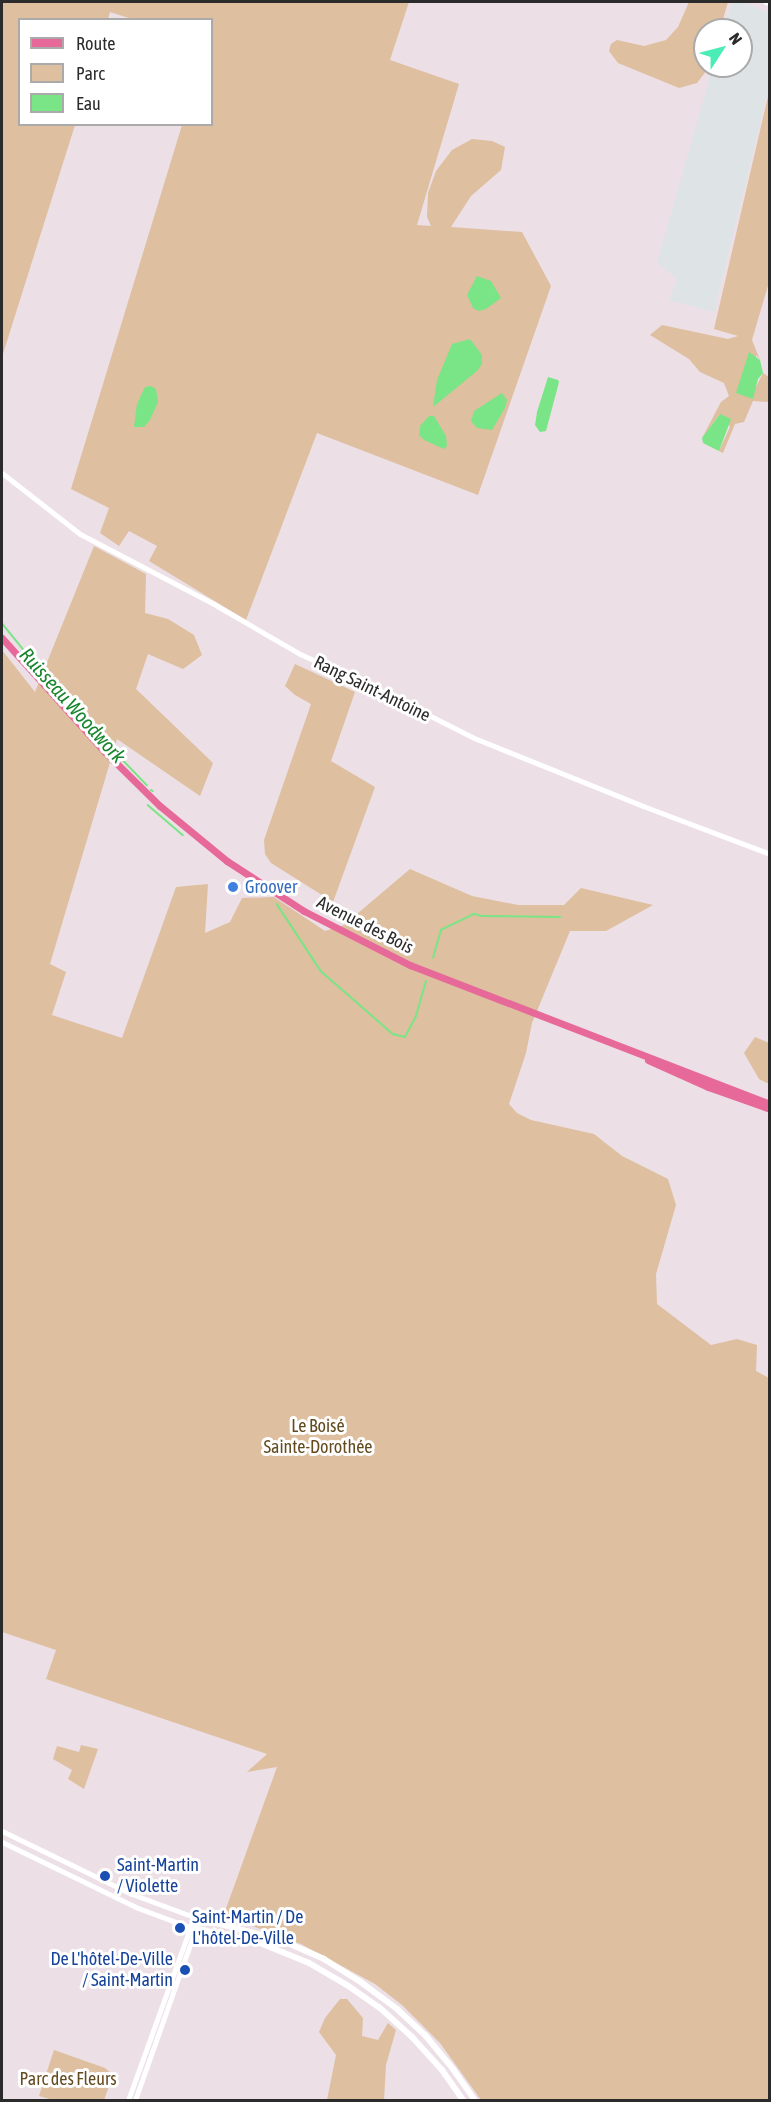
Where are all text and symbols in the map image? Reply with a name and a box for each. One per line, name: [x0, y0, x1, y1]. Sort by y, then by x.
legend: [18, 18, 213, 126]
north arrow: [693, 18, 753, 78]
text: N: [726, 29, 746, 48]
text: Route: [76, 33, 115, 54]
text: Parc: [76, 63, 105, 84]
text: Eau: [76, 93, 101, 114]
water label: Ruisseau Woodwork: [15, 642, 131, 768]
street label: Rang Saint-Antoine: [310, 651, 434, 727]
place label: Groover: [245, 876, 297, 898]
marker: Groover: [226, 880, 240, 894]
street label: Avenue des Bois: [313, 891, 417, 959]
park label: Le Boisé Sainte-Dorothée: [264, 1416, 372, 1458]
place label: Saint-Martin / Violette: [117, 1855, 199, 1898]
marker: Saint-Martin / Violette: [98, 1869, 112, 1883]
place label: Saint-Martin / De L'hôtel-De-Ville: [192, 1907, 303, 1950]
marker: Saint-Martin / De L'hôtel-De-Ville: [173, 1921, 187, 1935]
place label: De L'hôtel-De-Ville / Saint-Martin: [50, 1949, 173, 1992]
marker: De L'hôtel-De-Ville / Saint-Martin: [178, 1963, 192, 1977]
park label: Parc des Fleurs: [19, 2068, 117, 2090]

